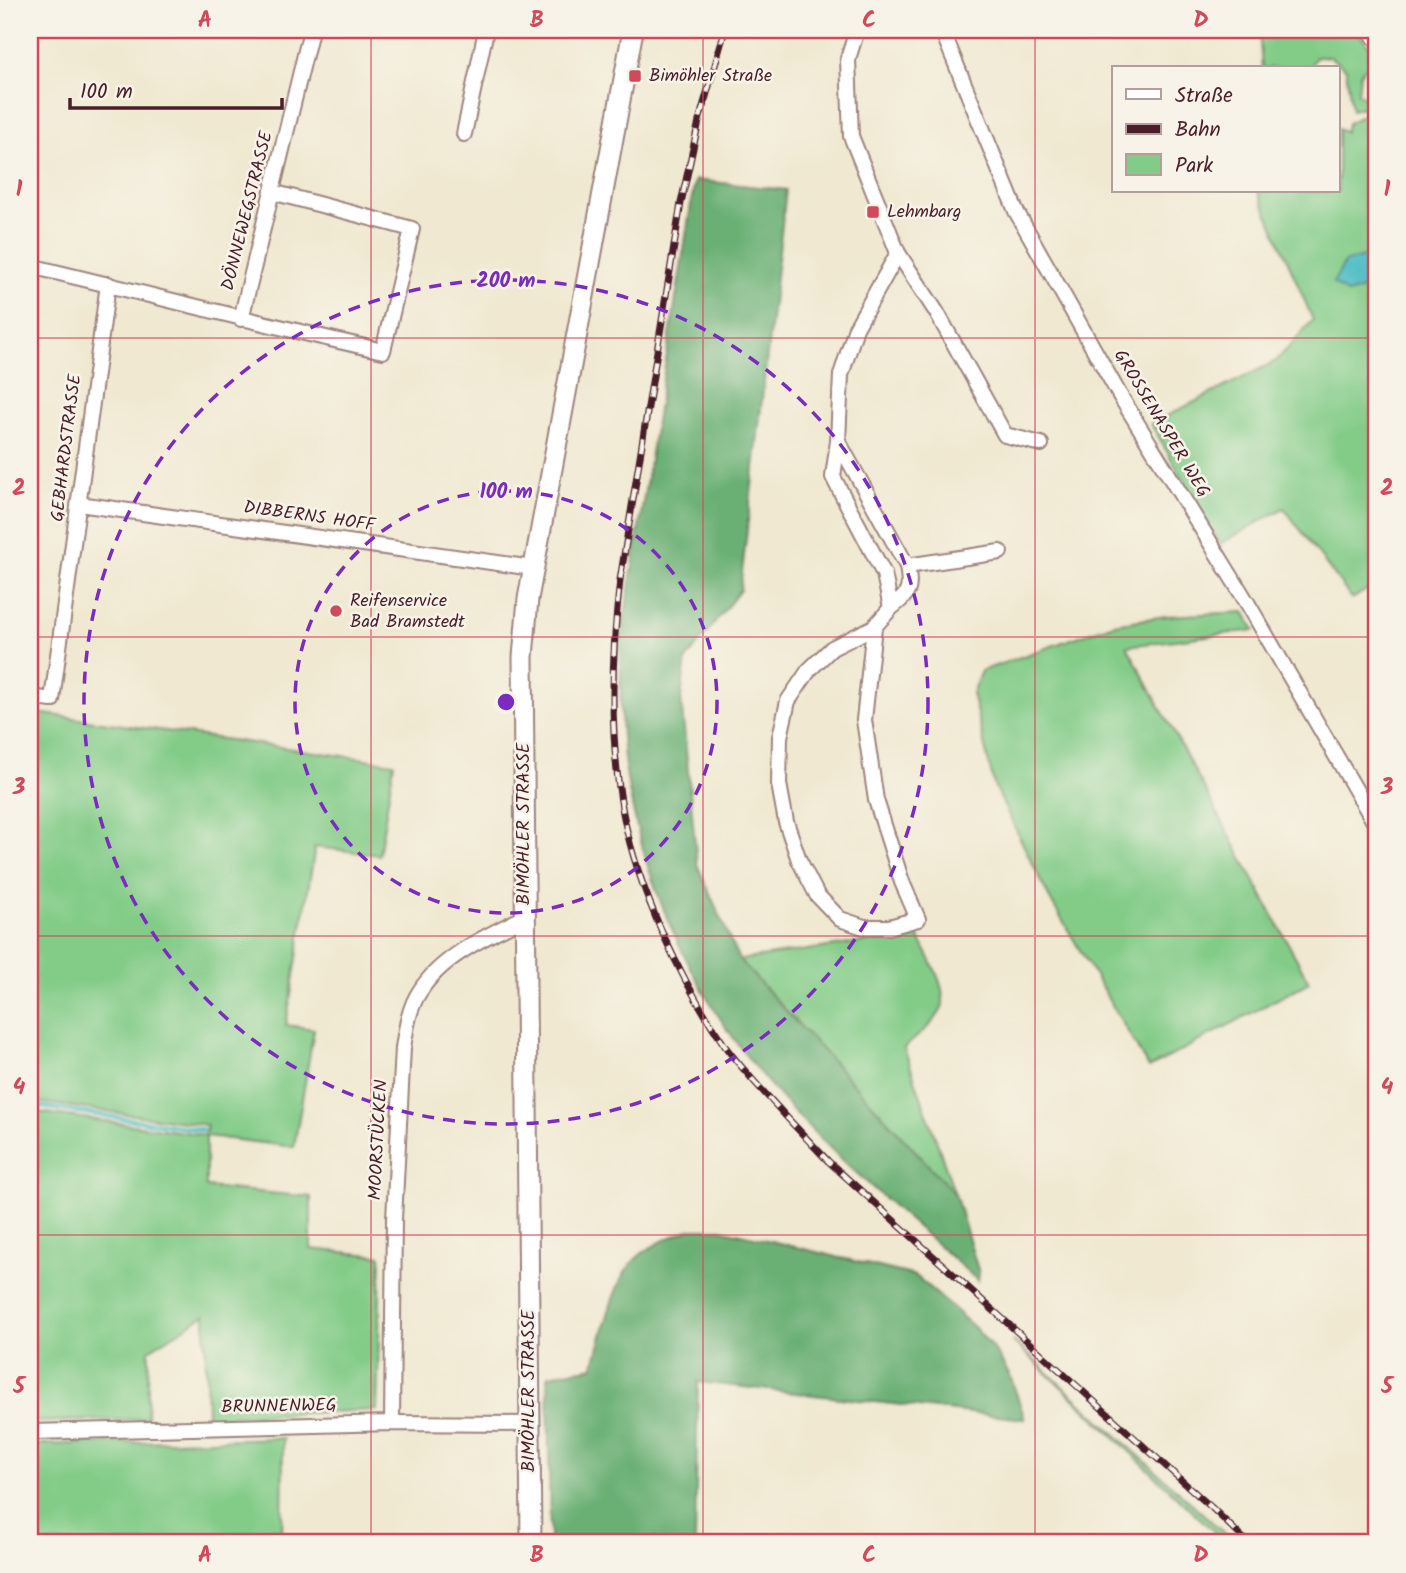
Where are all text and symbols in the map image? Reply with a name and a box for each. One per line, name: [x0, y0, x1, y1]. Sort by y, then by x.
text: A: [198, 3, 212, 39]
text: B: [530, 3, 544, 39]
text: C: [862, 3, 876, 39]
text: D: [1193, 3, 1209, 39]
place label: Bimöhler Straße: [649, 62, 772, 91]
scale bar: [70, 66, 282, 110]
legend: [1112, 66, 1340, 192]
marker: Bimöhler Straße: [627, 68, 643, 84]
text: 100 m: [80, 76, 133, 109]
text: Straße: [1175, 80, 1233, 113]
text: Bahn: [1175, 114, 1221, 147]
street label: DÖNNEWEGSTRASSE: [214, 128, 282, 294]
text: Park: [1175, 150, 1213, 183]
text: 1: [16, 172, 23, 208]
text: 1: [1384, 172, 1391, 208]
place label: Lehmbarg: [887, 198, 961, 227]
marker: Lehmbarg: [865, 204, 881, 220]
text: 200 m: [476, 265, 536, 298]
street label: GROSSENASPER WEG: [1105, 344, 1217, 504]
street label: GEBHARDSTRASSE: [44, 372, 90, 523]
text: 2: [12, 471, 26, 507]
text: 2: [1380, 471, 1394, 507]
text: 100 m: [479, 476, 533, 509]
street label: DIBBERNS HOFF: [242, 493, 378, 541]
place label: Reifenservice Bad Bramstedt: [350, 587, 466, 637]
marker: Reifenservice Bad Bramstedt: [328, 603, 344, 619]
centre of rings: [494, 690, 518, 714]
street label: BIMÖHLER STRASSE: [510, 742, 539, 905]
text: 3: [12, 770, 26, 806]
text: 3: [1380, 770, 1394, 806]
text: 4: [13, 1070, 26, 1106]
text: 4: [1381, 1070, 1394, 1106]
street label: MOORSTÜCKEN: [361, 1079, 397, 1201]
street label: BIMÖHLER STRASSE: [515, 1309, 544, 1472]
text: 5: [12, 1369, 27, 1405]
text: 5: [1380, 1369, 1395, 1405]
street label: BRUNNENWEG: [221, 1391, 337, 1423]
text: A: [198, 1538, 212, 1573]
text: B: [530, 1538, 544, 1573]
text: C: [862, 1538, 876, 1573]
text: D: [1193, 1538, 1209, 1573]

